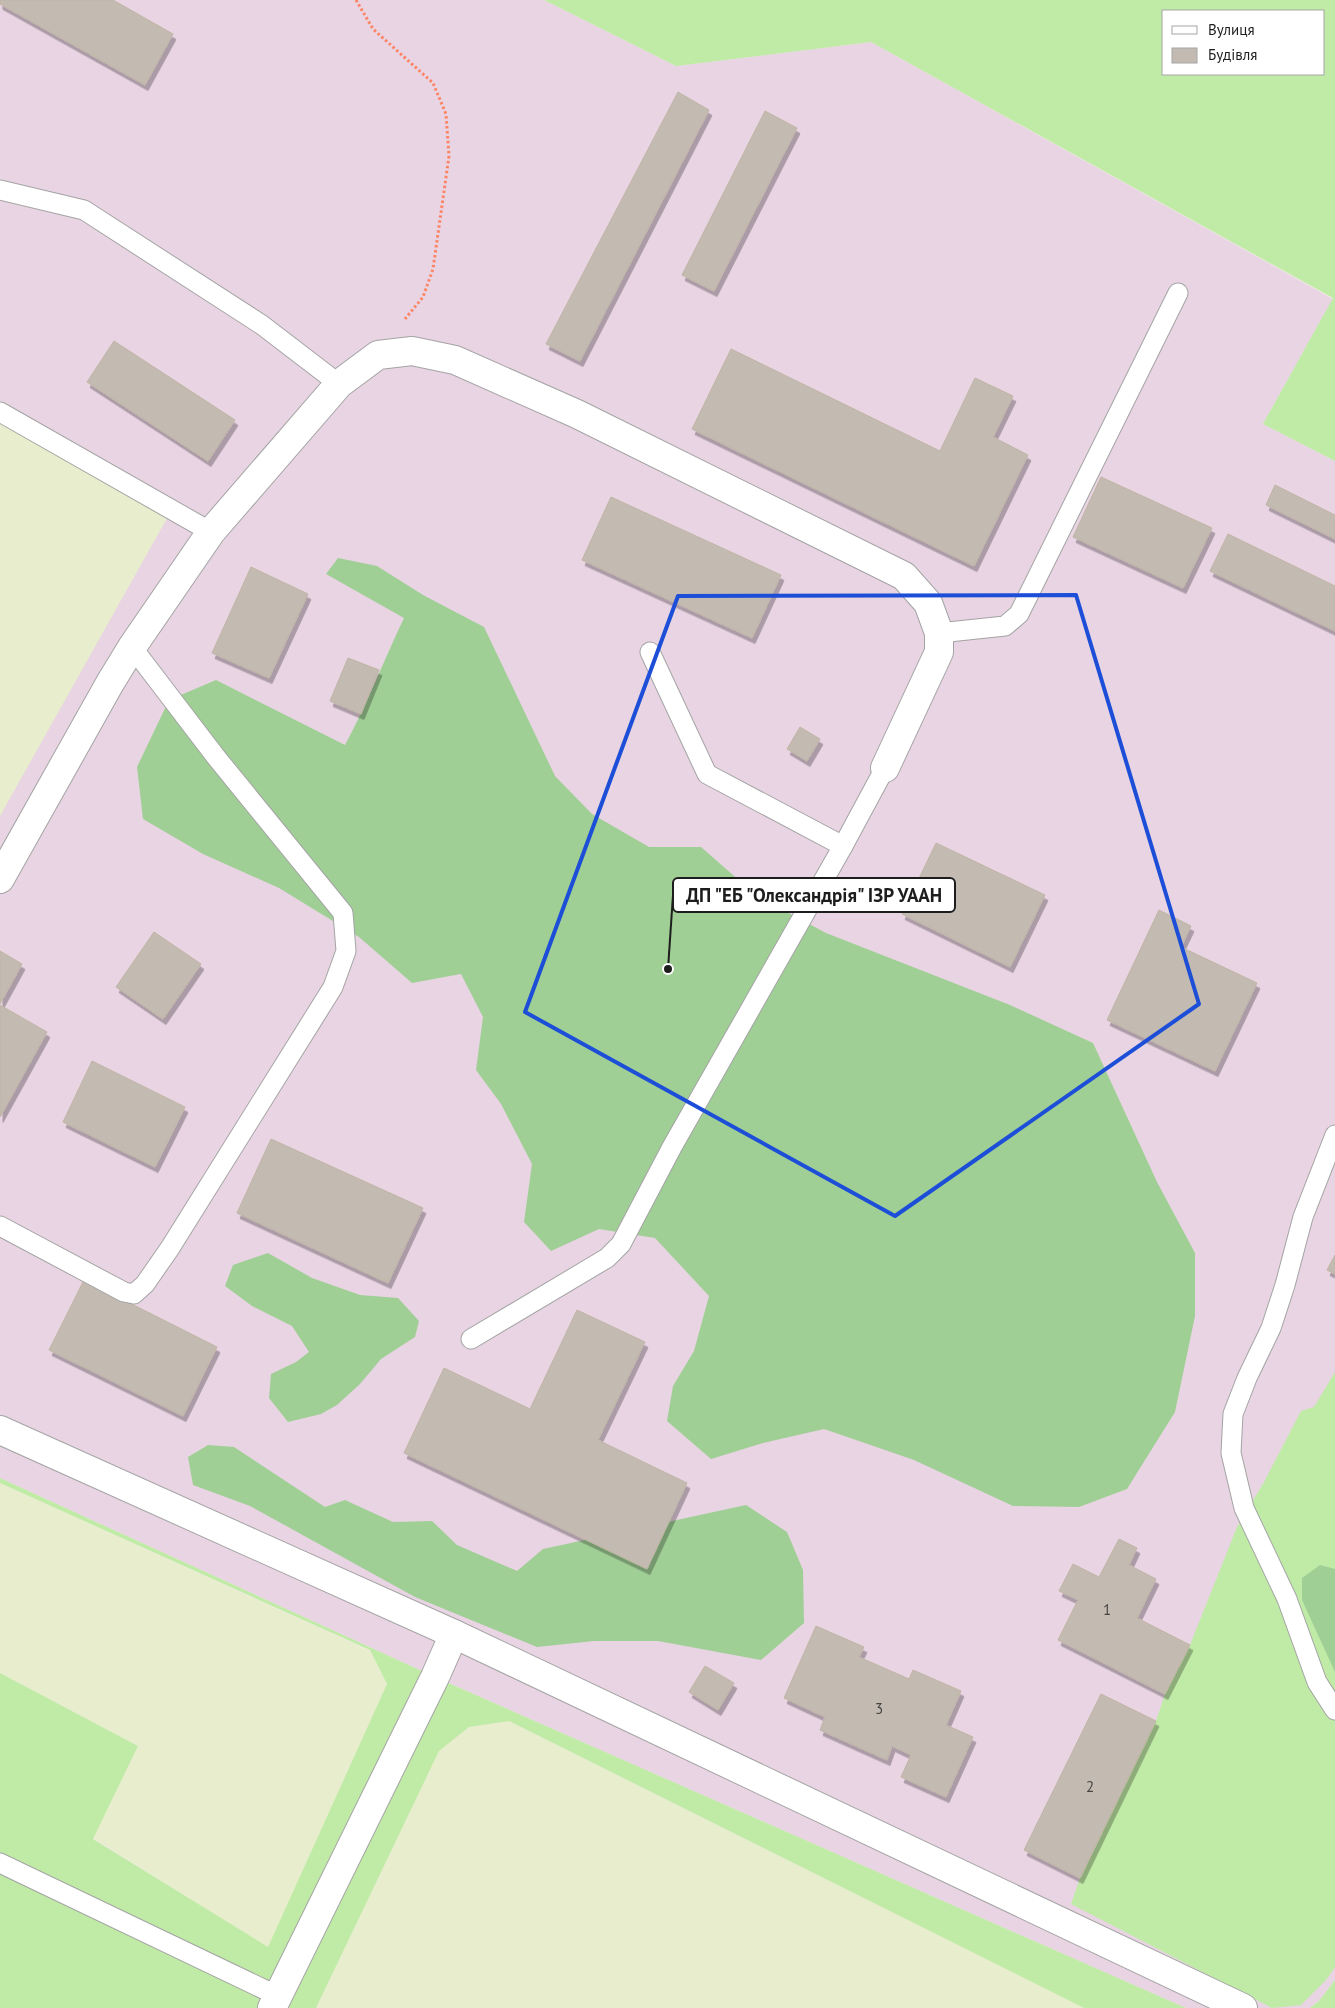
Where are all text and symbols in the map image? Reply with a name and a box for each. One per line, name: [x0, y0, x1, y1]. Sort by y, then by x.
legend: [1162, 10, 1325, 75]
text: Вулиця: [1208, 20, 1255, 39]
text: Будівля: [1208, 45, 1257, 64]
callout: ДП "ЕБ "Олександрія" ІЗР УААН: [673, 878, 955, 912]
text: ДП "ЕБ "Олександрія" ІЗР УААН: [686, 883, 942, 907]
house number: 1: [1103, 1600, 1111, 1619]
house number: 3: [875, 1699, 883, 1718]
house number: 2: [1086, 1777, 1094, 1796]

